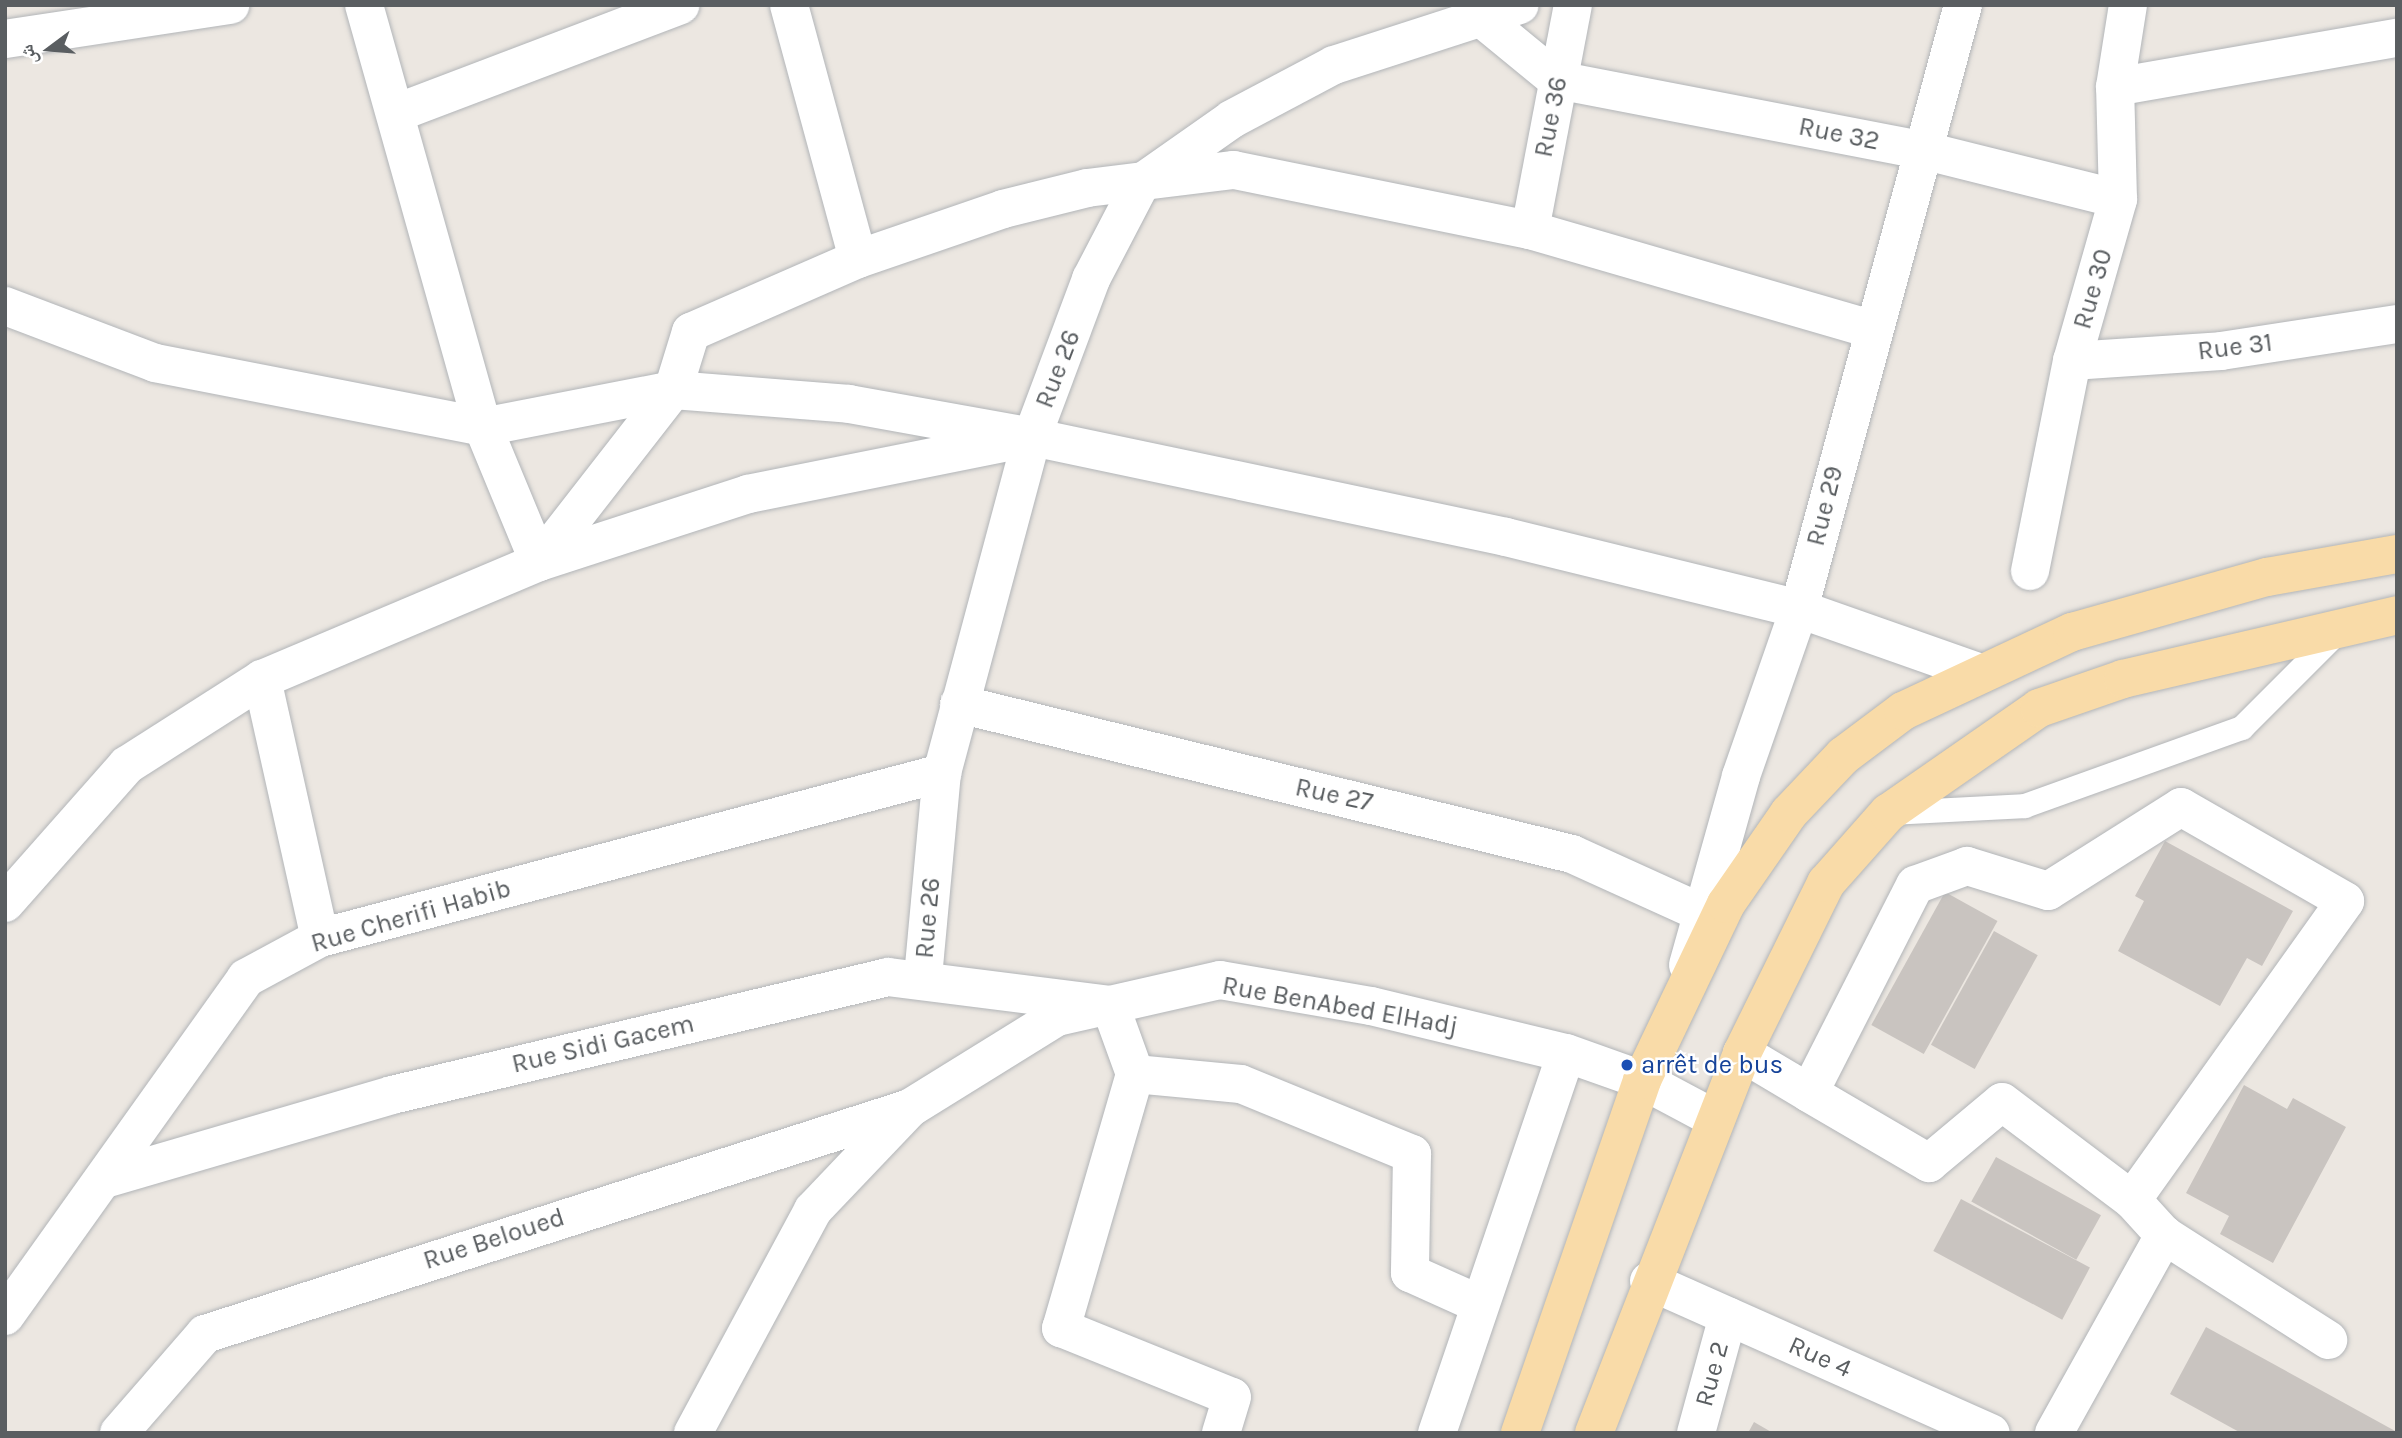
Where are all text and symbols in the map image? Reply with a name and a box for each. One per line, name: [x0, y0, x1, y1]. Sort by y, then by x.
north arrow: [14, 14, 84, 84]
text: ش: [15, 42, 42, 68]
street label: Rue 36: [1528, 74, 1574, 160]
street label: Rue 32: [1796, 111, 1882, 157]
street label: Rue 30: [2067, 245, 2119, 333]
street label: Rue 26: [1029, 326, 1087, 412]
street label: Rue 31: [2196, 327, 2274, 367]
street label: Rue 29: [1800, 463, 1850, 549]
street label: Rue 27: [1292, 772, 1376, 818]
street label: Rue Cherifi Habib: [307, 873, 515, 959]
street label: Rue 26: [909, 876, 947, 960]
street label: Rue BenAbed ElHadj: [1220, 970, 1460, 1042]
street label: Rue Sidi Gacem: [509, 1008, 697, 1080]
place label: arrêt de bus: [1641, 1049, 1783, 1081]
marker: arrêt de bus: [1619, 1057, 1635, 1073]
street label: Rue Beloued: [419, 1201, 569, 1277]
street label: Rue 4: [1784, 1329, 1856, 1385]
street label: Rue 2: [1688, 1338, 1736, 1410]

